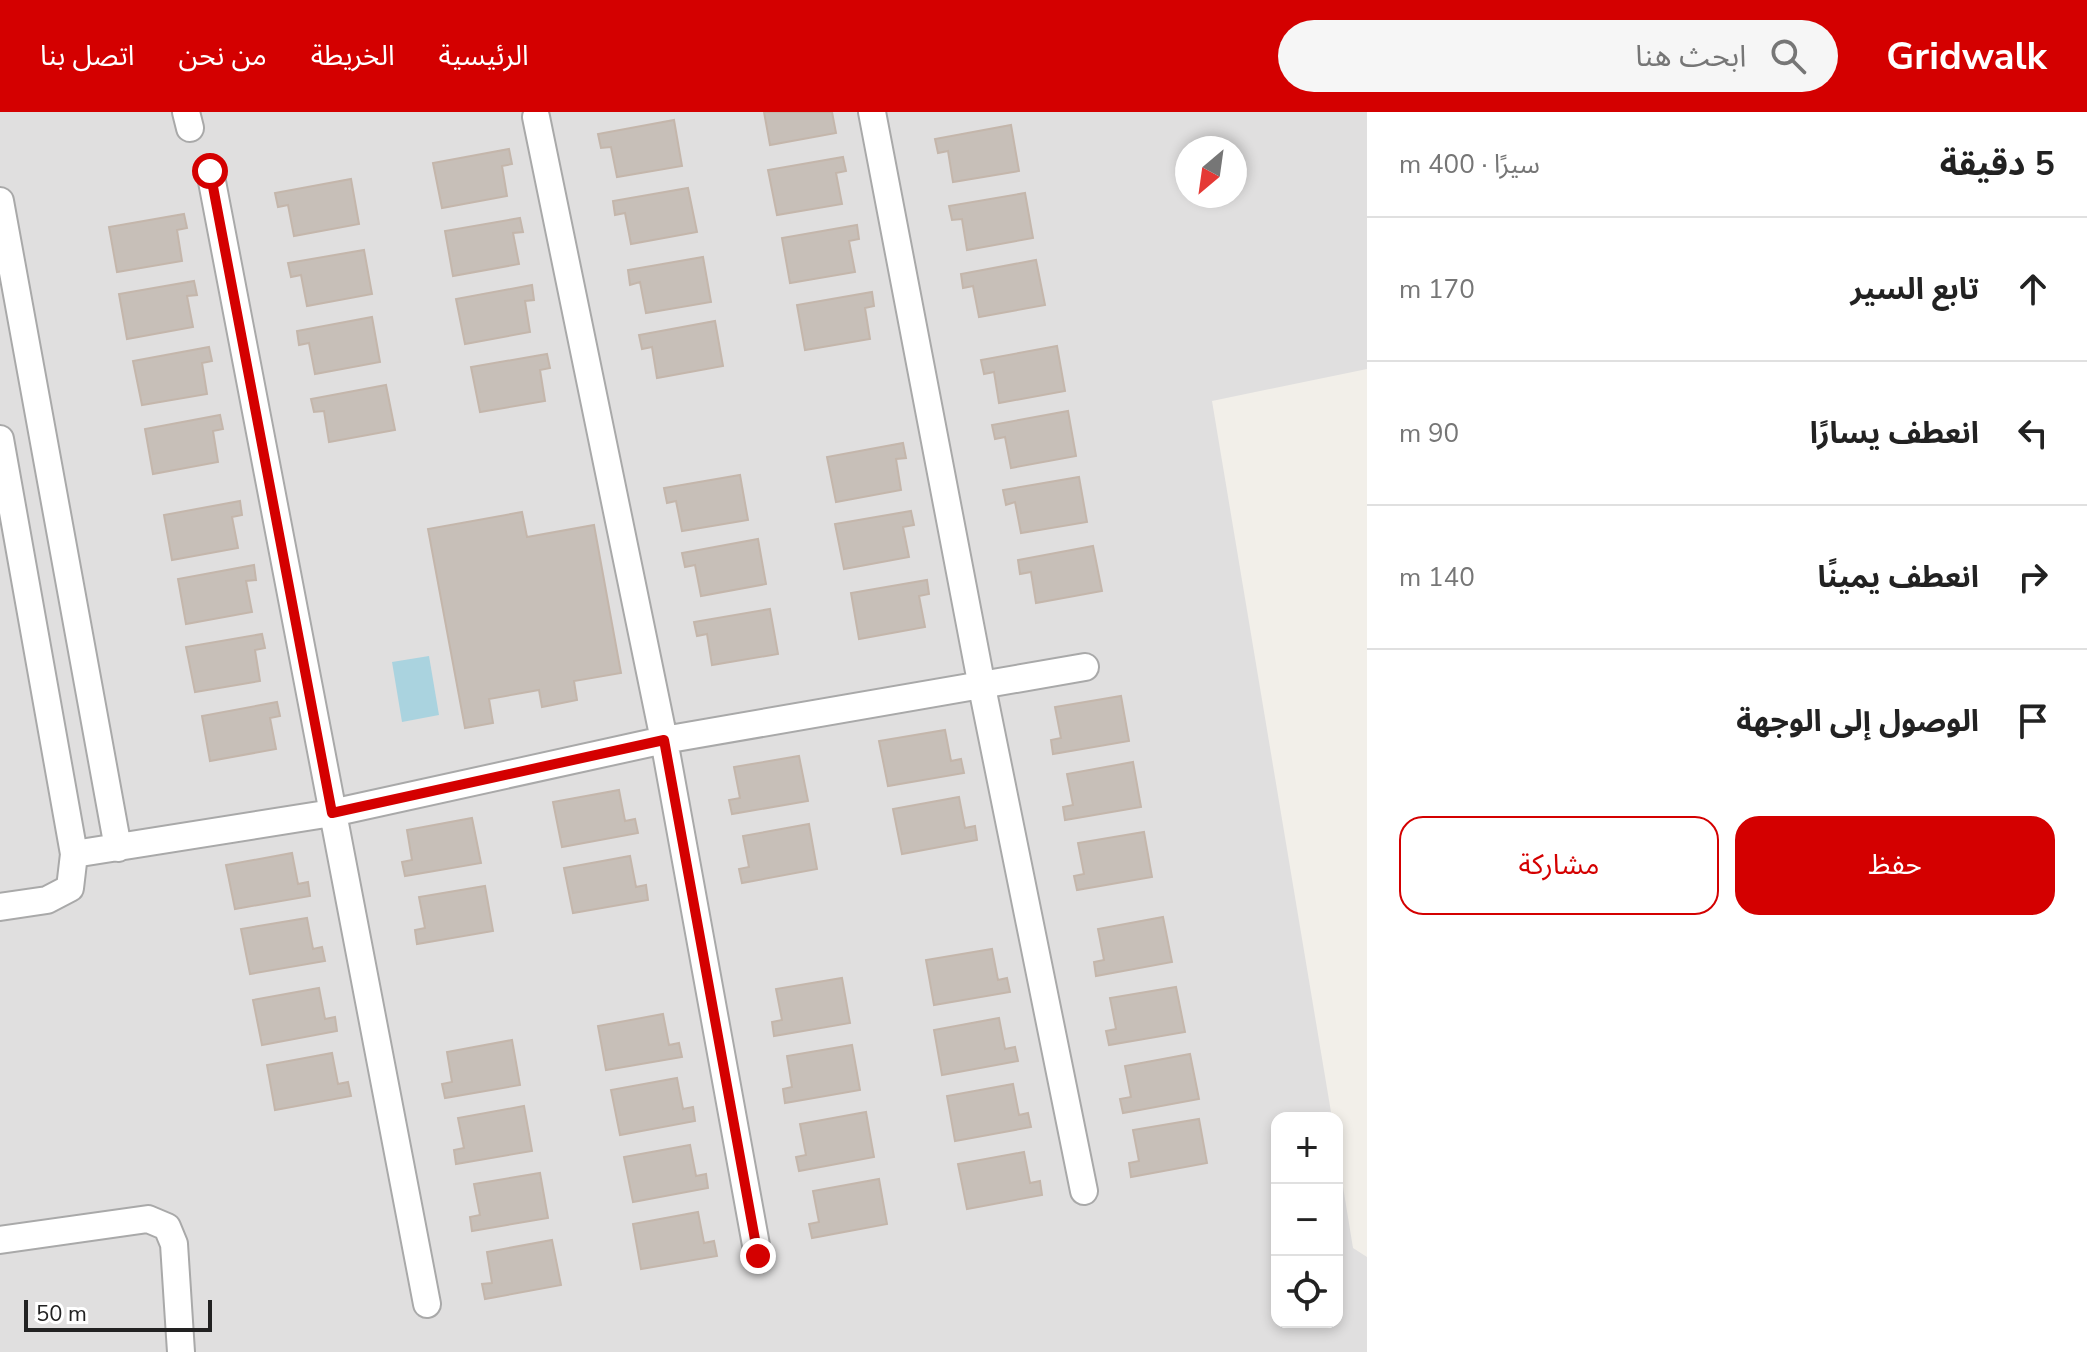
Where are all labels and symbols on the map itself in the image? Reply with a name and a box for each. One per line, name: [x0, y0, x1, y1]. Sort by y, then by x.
north arrow: [1175, 136, 1247, 208]
route start: [192, 153, 228, 189]
route end: [740, 1238, 776, 1274]
scale bar: [24, 1296, 212, 1332]

